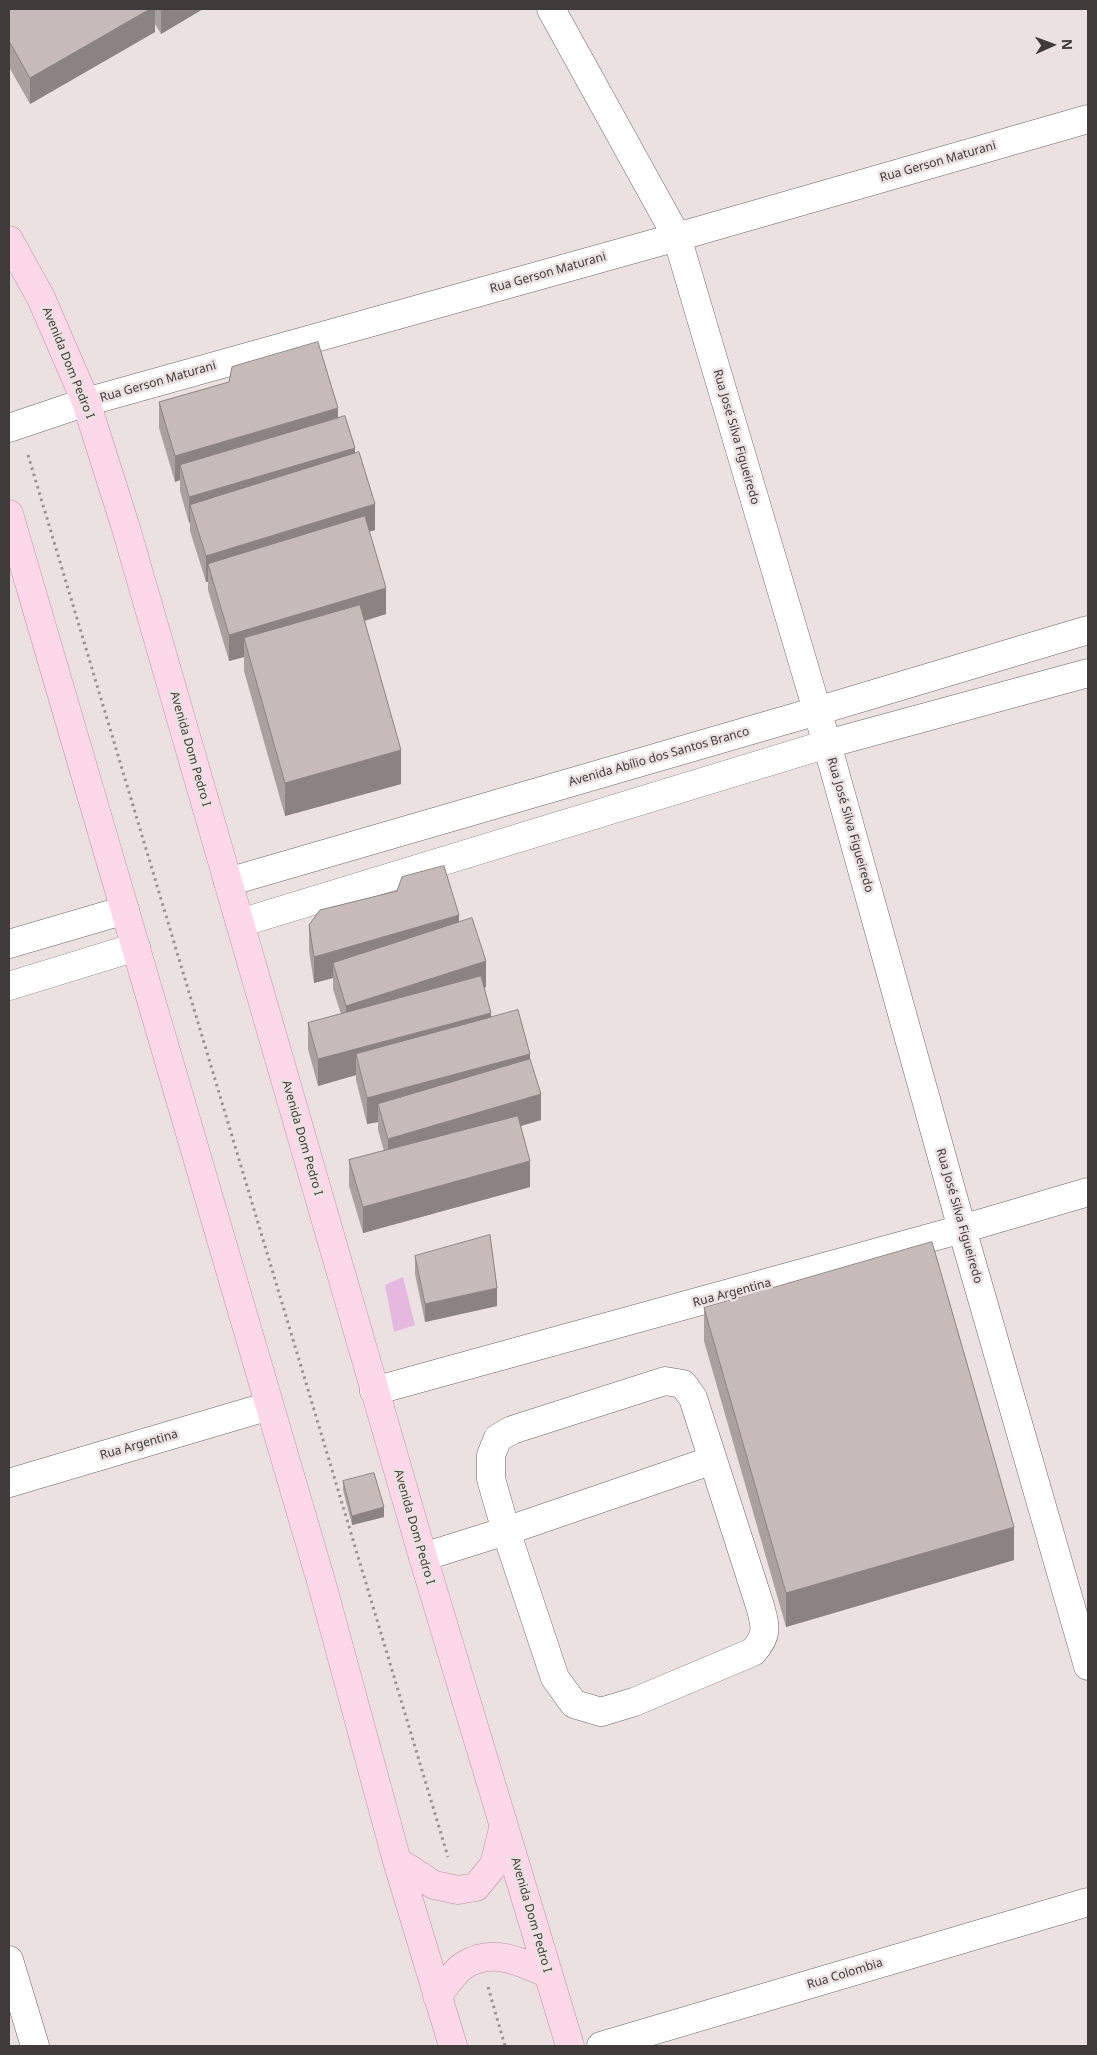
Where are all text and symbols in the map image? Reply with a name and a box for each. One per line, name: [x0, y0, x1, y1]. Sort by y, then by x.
north arrow: [1027, 20, 1077, 70]
text: N: [1058, 38, 1077, 50]
street label: Rua Gerson Maturani: [878, 139, 998, 185]
street label: Rua Gerson Maturani: [488, 250, 608, 296]
street label: Avenida Dom Pedro I: [39, 305, 97, 421]
street label: Rua Gerson Maturani: [98, 359, 218, 405]
street label: Rua José Silva Figueiredo: [710, 368, 762, 506]
street label: Avenida Dom Pedro I: [167, 690, 213, 808]
street label: Avenida Abílio dos Santos Branco: [567, 724, 751, 790]
street label: Rua José Silva Figueiredo: [824, 756, 876, 894]
street label: Avenida Dom Pedro I: [279, 1079, 325, 1197]
street label: Rua José Silva Figueiredo: [933, 1147, 985, 1285]
street label: Rua Argentina: [691, 1276, 773, 1310]
street label: Rua Argentina: [98, 1427, 180, 1463]
street label: Avenida Dom Pedro I: [391, 1468, 437, 1586]
street label: Avenida Dom Pedro I: [508, 1856, 554, 1974]
street label: Rua Colombia: [805, 1956, 885, 1992]

